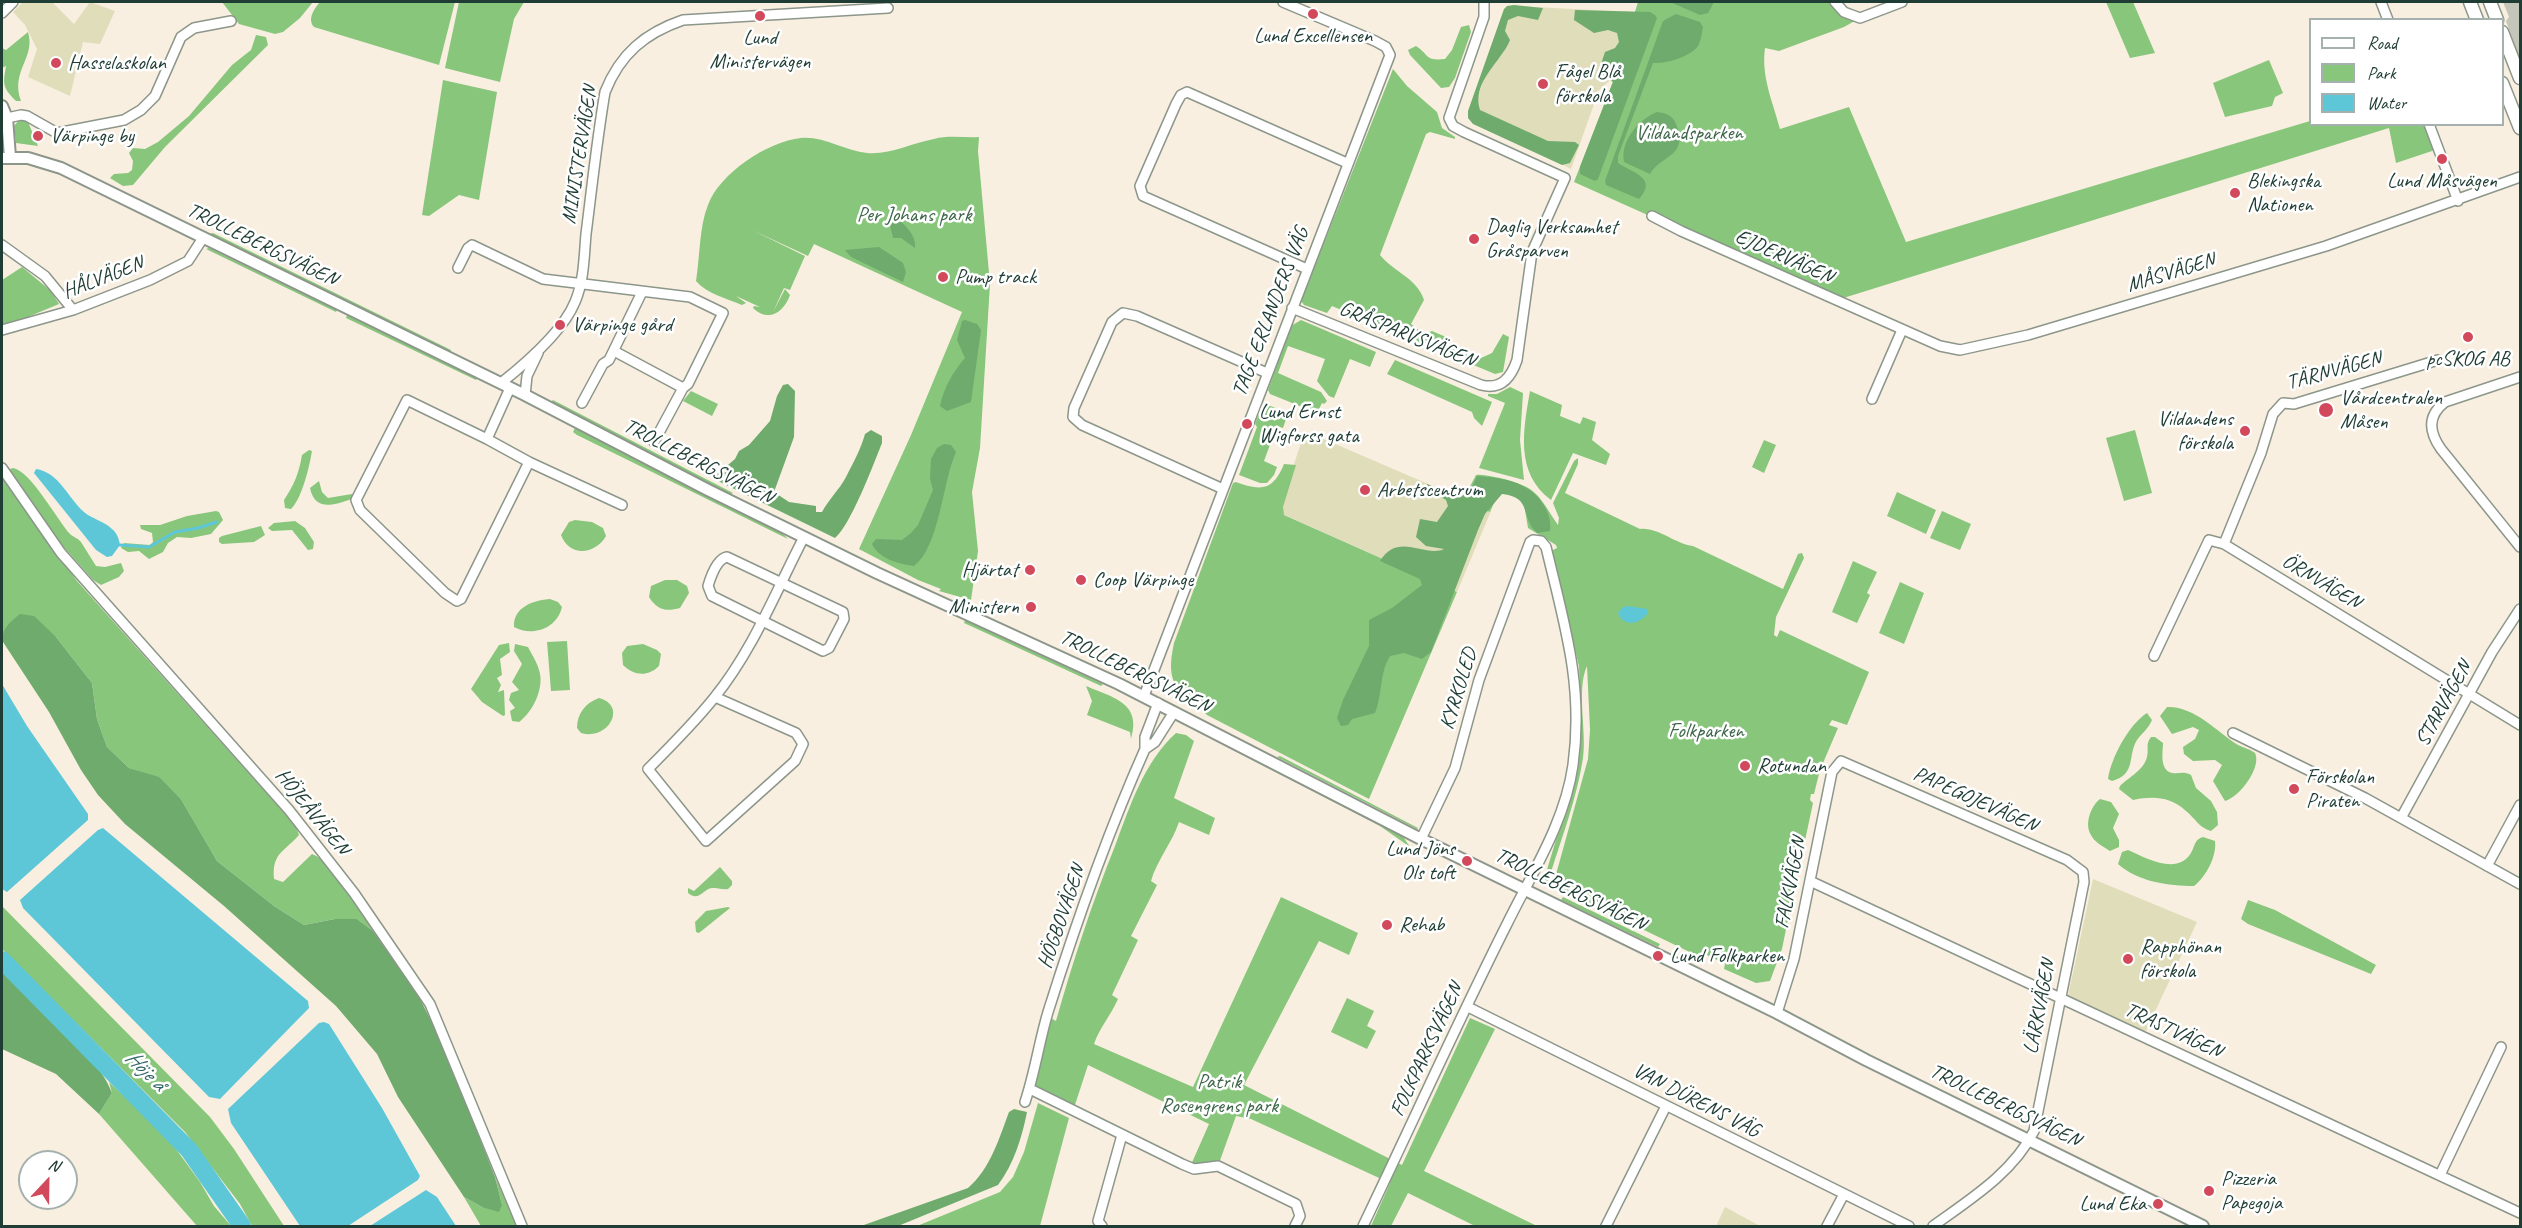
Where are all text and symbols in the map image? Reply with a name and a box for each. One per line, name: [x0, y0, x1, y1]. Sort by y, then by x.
marker: Lund Excellensen: [1306, 7, 1320, 21]
marker: Lund Ministervägen: [753, 9, 767, 23]
legend: [2309, 18, 2504, 126]
place label: Lund Excellensen: [1254, 23, 1372, 49]
place label: Lund Ministervägen: [710, 25, 810, 75]
text: Road: [2367, 32, 2397, 54]
place label: Hasselaskolan: [68, 50, 166, 76]
marker: Hasselaskolan: [49, 56, 63, 70]
place label: Fågel Blå förskola: [1555, 59, 1620, 109]
text: Park: [2367, 62, 2396, 84]
marker: Fågel Blå förskola: [1536, 77, 1550, 91]
street label: MINISTERVÄGEN: [557, 84, 603, 226]
text: Water: [2367, 92, 2406, 114]
park label: Vildandsparken: [1635, 120, 1743, 146]
place label: Värpinge by: [50, 123, 134, 149]
marker: Värpinge by: [31, 129, 45, 143]
marker: Lund Måsvägen: [2435, 152, 2449, 166]
place label: Blekingska Nationen: [2247, 168, 2320, 218]
place label: Lund Måsvägen: [2387, 168, 2497, 194]
marker: Blekingska Nationen: [2228, 186, 2242, 200]
street label: TROLLEBERGSVÄGEN: [183, 198, 341, 292]
park label: Per Johans park: [857, 202, 971, 228]
place label: Daglig Verksamhet Gråsparven: [1486, 214, 1617, 264]
street label: TAGE ERLANDERS VÄG: [1227, 224, 1315, 400]
street label: EJDERVÄGEN: [1731, 224, 1837, 290]
marker: Daglig Verksamhet Gråsparven: [1467, 232, 1481, 246]
street label: MÅSVÄGEN: [2124, 248, 2218, 298]
street label: HÅLVÄGEN: [59, 251, 147, 305]
place label: Pump track: [955, 264, 1036, 290]
marker: Pump track: [936, 270, 950, 284]
street label: GRÅSPARVSVÄGEN: [1335, 296, 1479, 374]
place label: Värpinge gård: [572, 312, 672, 338]
marker: Värpinge gård: [553, 318, 567, 332]
marker: pcSKOG AB: [2461, 330, 2475, 344]
street label: TÄRNVÄGEN: [2284, 346, 2384, 396]
place label: pcSKOG AB: [2426, 346, 2510, 372]
place label: Vårdcentralen Måsen: [2340, 385, 2442, 435]
place label: Lund Ernst Wigforss gata: [1259, 399, 1359, 449]
marker: Vårdcentralen Måsen: [2317, 401, 2335, 419]
place label: Vildandens förskola: [2157, 406, 2233, 456]
street label: TROLLEBERGSVÄGEN: [619, 413, 777, 511]
marker: Lund Ernst Wigforss gata: [1240, 417, 1254, 431]
marker: Vildandens förskola: [2238, 424, 2252, 438]
place label: Arbetscentrum: [1377, 477, 1483, 503]
marker: Arbetscentrum: [1358, 483, 1372, 497]
street label: ÖRNVÄGEN: [2277, 549, 2365, 615]
place label: Hjärtat: [962, 557, 1018, 583]
marker: Hjärtat: [1023, 563, 1037, 577]
place label: Coop Värpinge: [1093, 567, 1193, 593]
marker: Coop Värpinge: [1074, 573, 1088, 587]
place label: Ministern: [948, 594, 1019, 620]
marker: Ministern: [1024, 600, 1038, 614]
street label: TROLLEBERGSVÄGEN: [1056, 625, 1214, 719]
street label: KYRKOLED: [1435, 645, 1483, 733]
street label: STARVÄGEN: [2410, 657, 2478, 751]
park label: Folkparken: [1668, 718, 1744, 744]
place label: Rotundan: [1757, 753, 1826, 779]
marker: Rotundan: [1738, 759, 1752, 773]
street label: PAPEGOJEVÄGEN: [1909, 761, 2041, 839]
street label: HÖJEÅVÄGEN: [269, 764, 355, 860]
place label: Förskolan Piraten: [2306, 764, 2374, 814]
marker: Förskolan Piraten: [2287, 782, 2301, 796]
street label: FALKVÄGEN: [1770, 835, 1812, 931]
place label: Lund Jöns Ols toft: [1386, 836, 1455, 886]
street label: TROLLEBERGSVÄGEN: [1491, 843, 1649, 937]
marker: Lund Jöns Ols toft: [1460, 854, 1474, 868]
street label: HÖGBOVÄGEN: [1033, 862, 1091, 972]
place label: Rehab: [1399, 912, 1444, 938]
marker: Rehab: [1380, 918, 1394, 932]
place label: Rapphönan förskola: [2140, 934, 2221, 984]
place label: Lund Folkparken: [1670, 943, 1784, 969]
marker: Lund Folkparken: [1651, 949, 1665, 963]
marker: Rapphönan förskola: [2121, 952, 2135, 966]
street label: LÄRKVÄGEN: [2019, 958, 2061, 1056]
street label: FOLKPARKSVÄGEN: [1385, 979, 1469, 1121]
street label: TRASTVÄGEN: [2120, 997, 2226, 1065]
water label: Höje å: [119, 1045, 171, 1097]
street label: VAN DÜRENS VÄG: [1628, 1058, 1764, 1144]
street label: TROLLEBERGSVÄGEN: [1926, 1059, 2084, 1153]
park label: Patrik Rosengrens park: [1160, 1069, 1278, 1119]
north arrow: [18, 1150, 78, 1210]
text: N: [46, 1154, 62, 1176]
place label: Pizzeria Papegoja: [2221, 1166, 2282, 1216]
marker: Pizzeria Papegoja: [2202, 1184, 2216, 1198]
place label: Lund Eka: [2079, 1191, 2146, 1217]
marker: Lund Eka: [2151, 1197, 2165, 1211]

